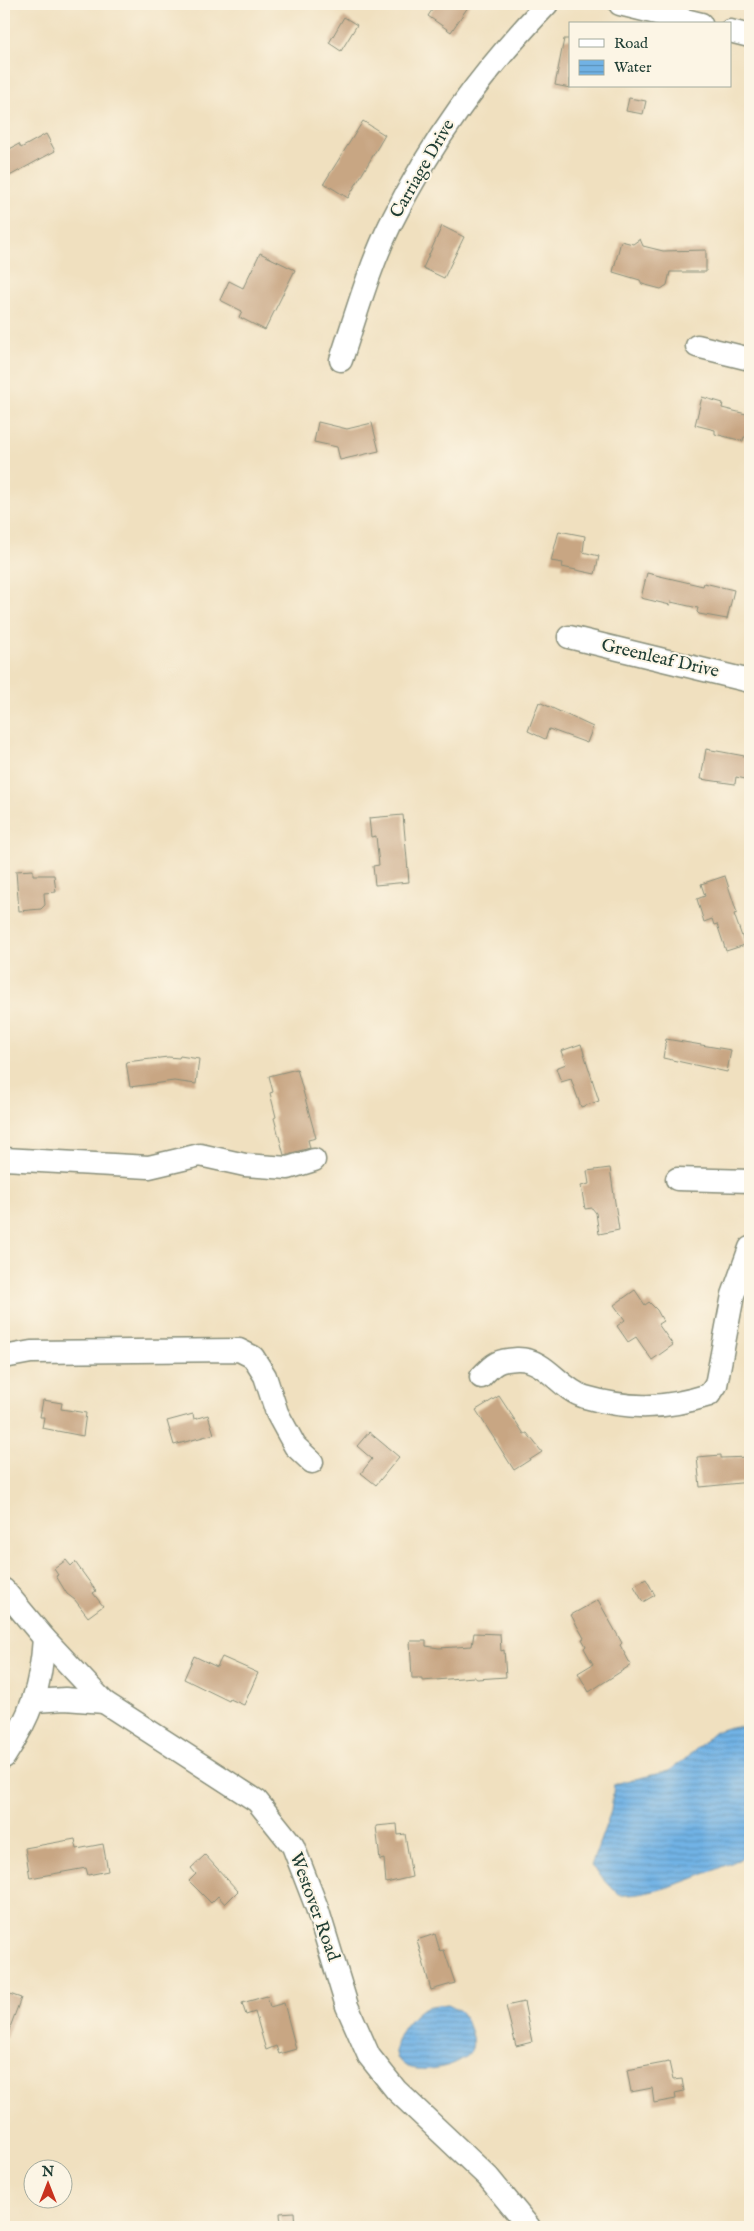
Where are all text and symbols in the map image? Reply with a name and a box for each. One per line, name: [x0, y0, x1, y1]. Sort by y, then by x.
legend: [569, 22, 732, 88]
text: Road: [614, 34, 649, 53]
text: Water: [614, 58, 652, 77]
street label: Carriage Drive: [385, 115, 461, 223]
street label: Greenleaf Drive: [599, 634, 721, 684]
street label: Westover Road: [284, 1850, 344, 1965]
north arrow: [22, 2158, 72, 2208]
text: N: [41, 2163, 54, 2181]

